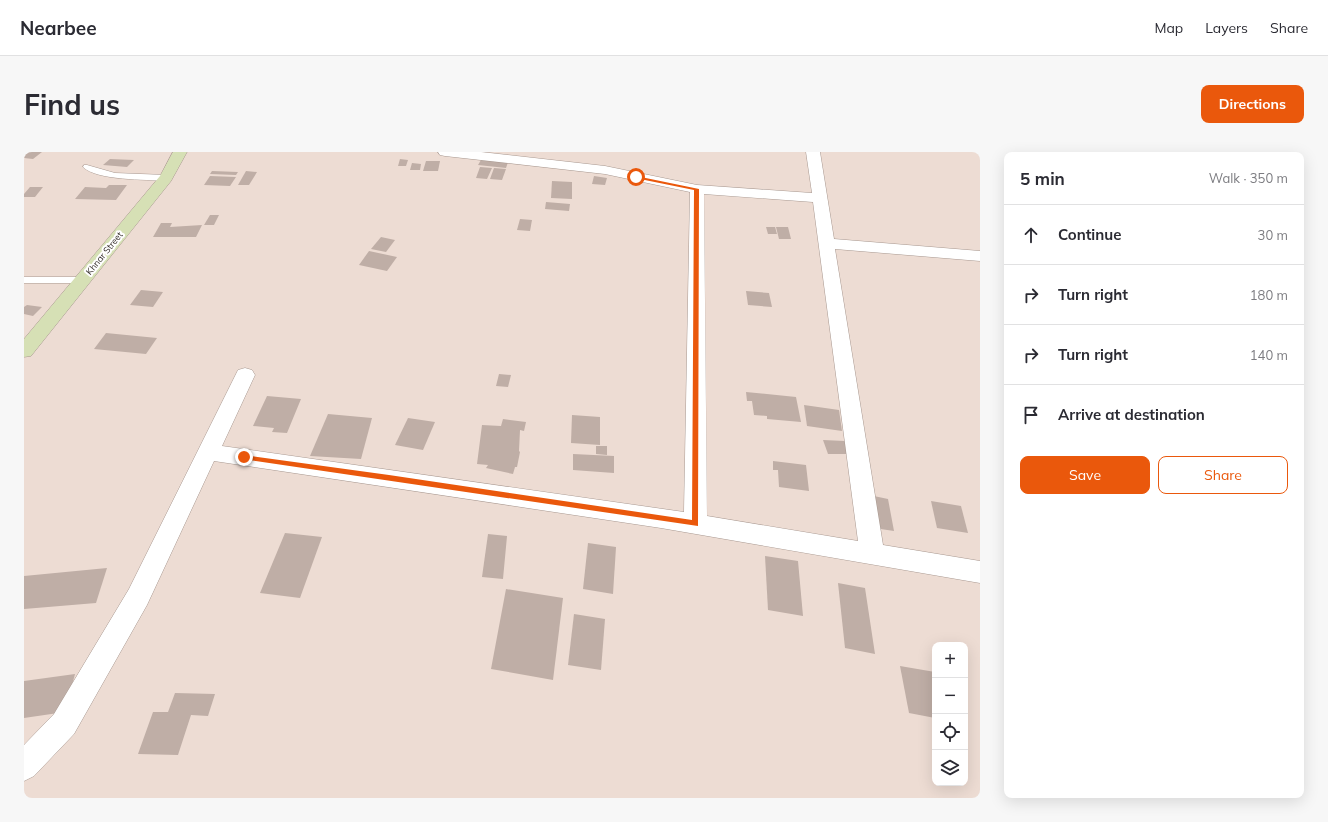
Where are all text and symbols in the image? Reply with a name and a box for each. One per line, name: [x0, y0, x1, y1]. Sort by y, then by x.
text: Nearbee: [20, 16, 97, 40]
text: Map: [1154, 19, 1183, 37]
text: Layers: [1205, 19, 1248, 37]
text: Share: [1270, 19, 1308, 37]
button: Directions: [1201, 85, 1304, 123]
text: Find us: [24, 87, 120, 122]
route start: [627, 168, 645, 186]
text: 5 min: [1020, 168, 1065, 189]
text: Walk · 350 m: [1209, 170, 1288, 186]
icon: ahead: [1020, 224, 1042, 246]
text: Continue: [1058, 225, 1121, 244]
text: 30 m: [1258, 227, 1288, 243]
street label: Khnar Street: [83, 229, 125, 277]
icon: right: [1020, 284, 1042, 306]
text: Turn right: [1058, 285, 1128, 304]
text: 180 m: [1250, 287, 1288, 303]
icon: right: [1020, 344, 1042, 366]
text: Turn right: [1058, 345, 1128, 364]
text: 140 m: [1250, 347, 1288, 363]
icon: arrive: [1020, 404, 1042, 426]
text: Arrive at destination: [1058, 405, 1205, 424]
route end: [235, 448, 253, 466]
button: Save: [1020, 456, 1150, 494]
button: Share: [1158, 456, 1288, 494]
map controls: [932, 642, 968, 786]
button: +: [932, 642, 968, 678]
button: −: [932, 678, 968, 714]
button: locate: [932, 714, 968, 750]
button: layers: [932, 750, 968, 786]

